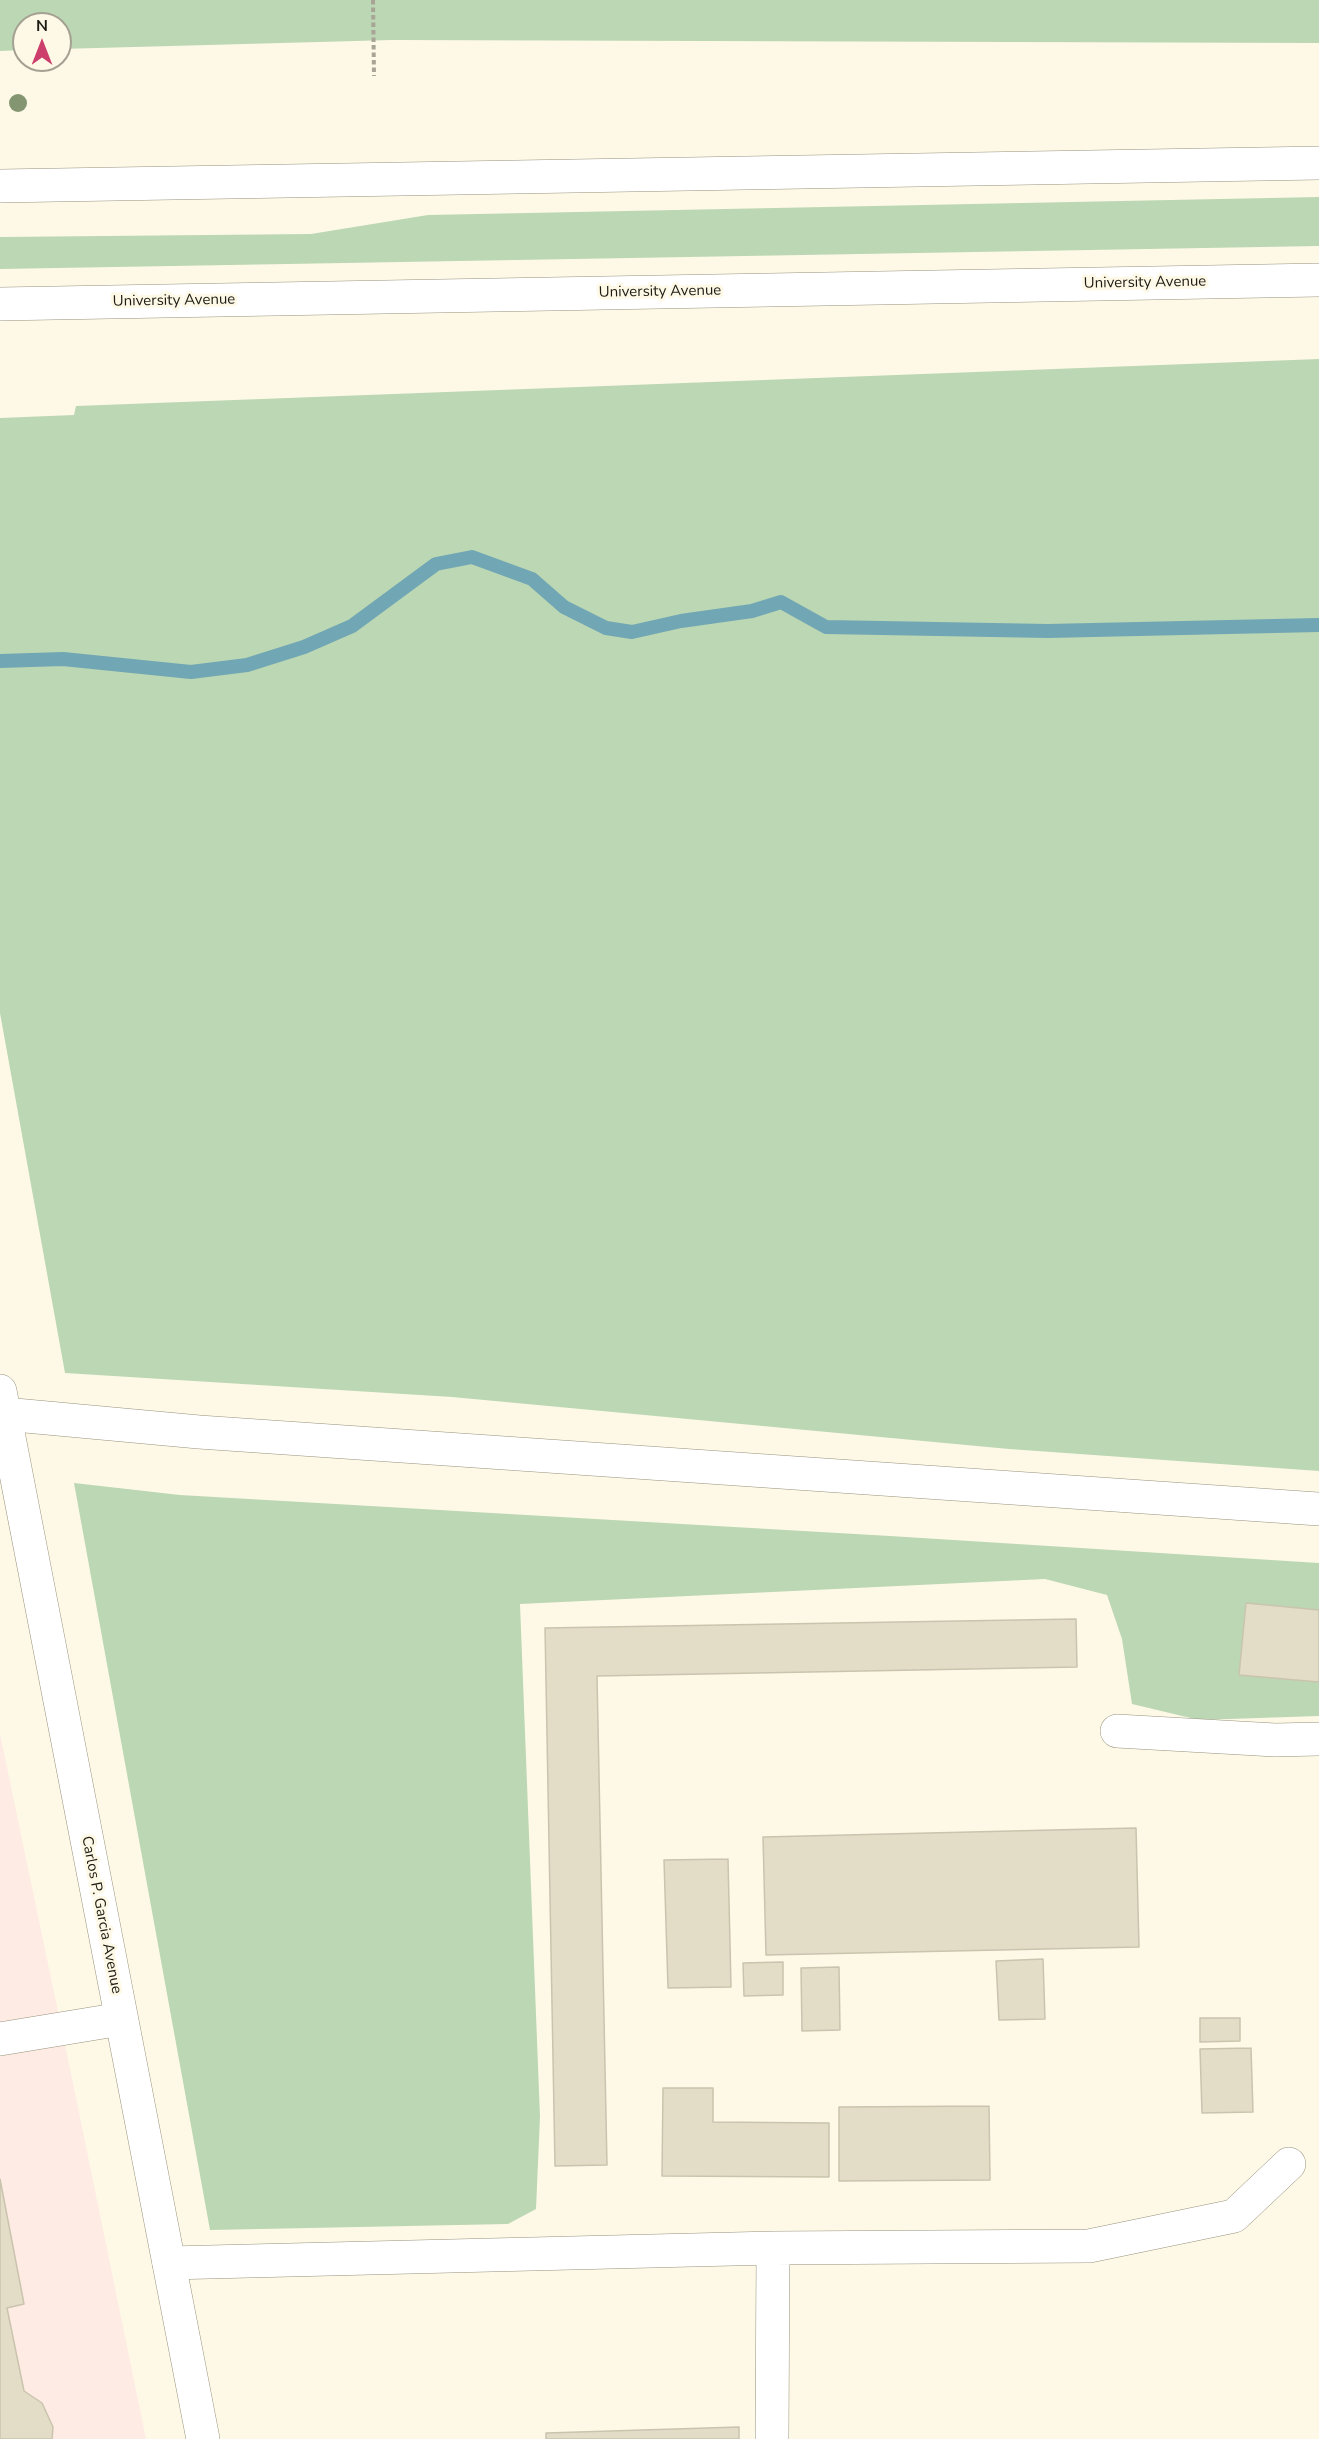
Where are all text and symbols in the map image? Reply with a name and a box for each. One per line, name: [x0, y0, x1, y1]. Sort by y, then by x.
north arrow: [12, 12, 72, 72]
text: N: [36, 15, 48, 37]
street label: University Avenue: [1084, 273, 1206, 293]
street label: University Avenue: [599, 282, 721, 302]
street label: University Avenue: [113, 291, 235, 311]
street label: Carlos P. Garcia Avenue: [77, 1835, 125, 1995]

